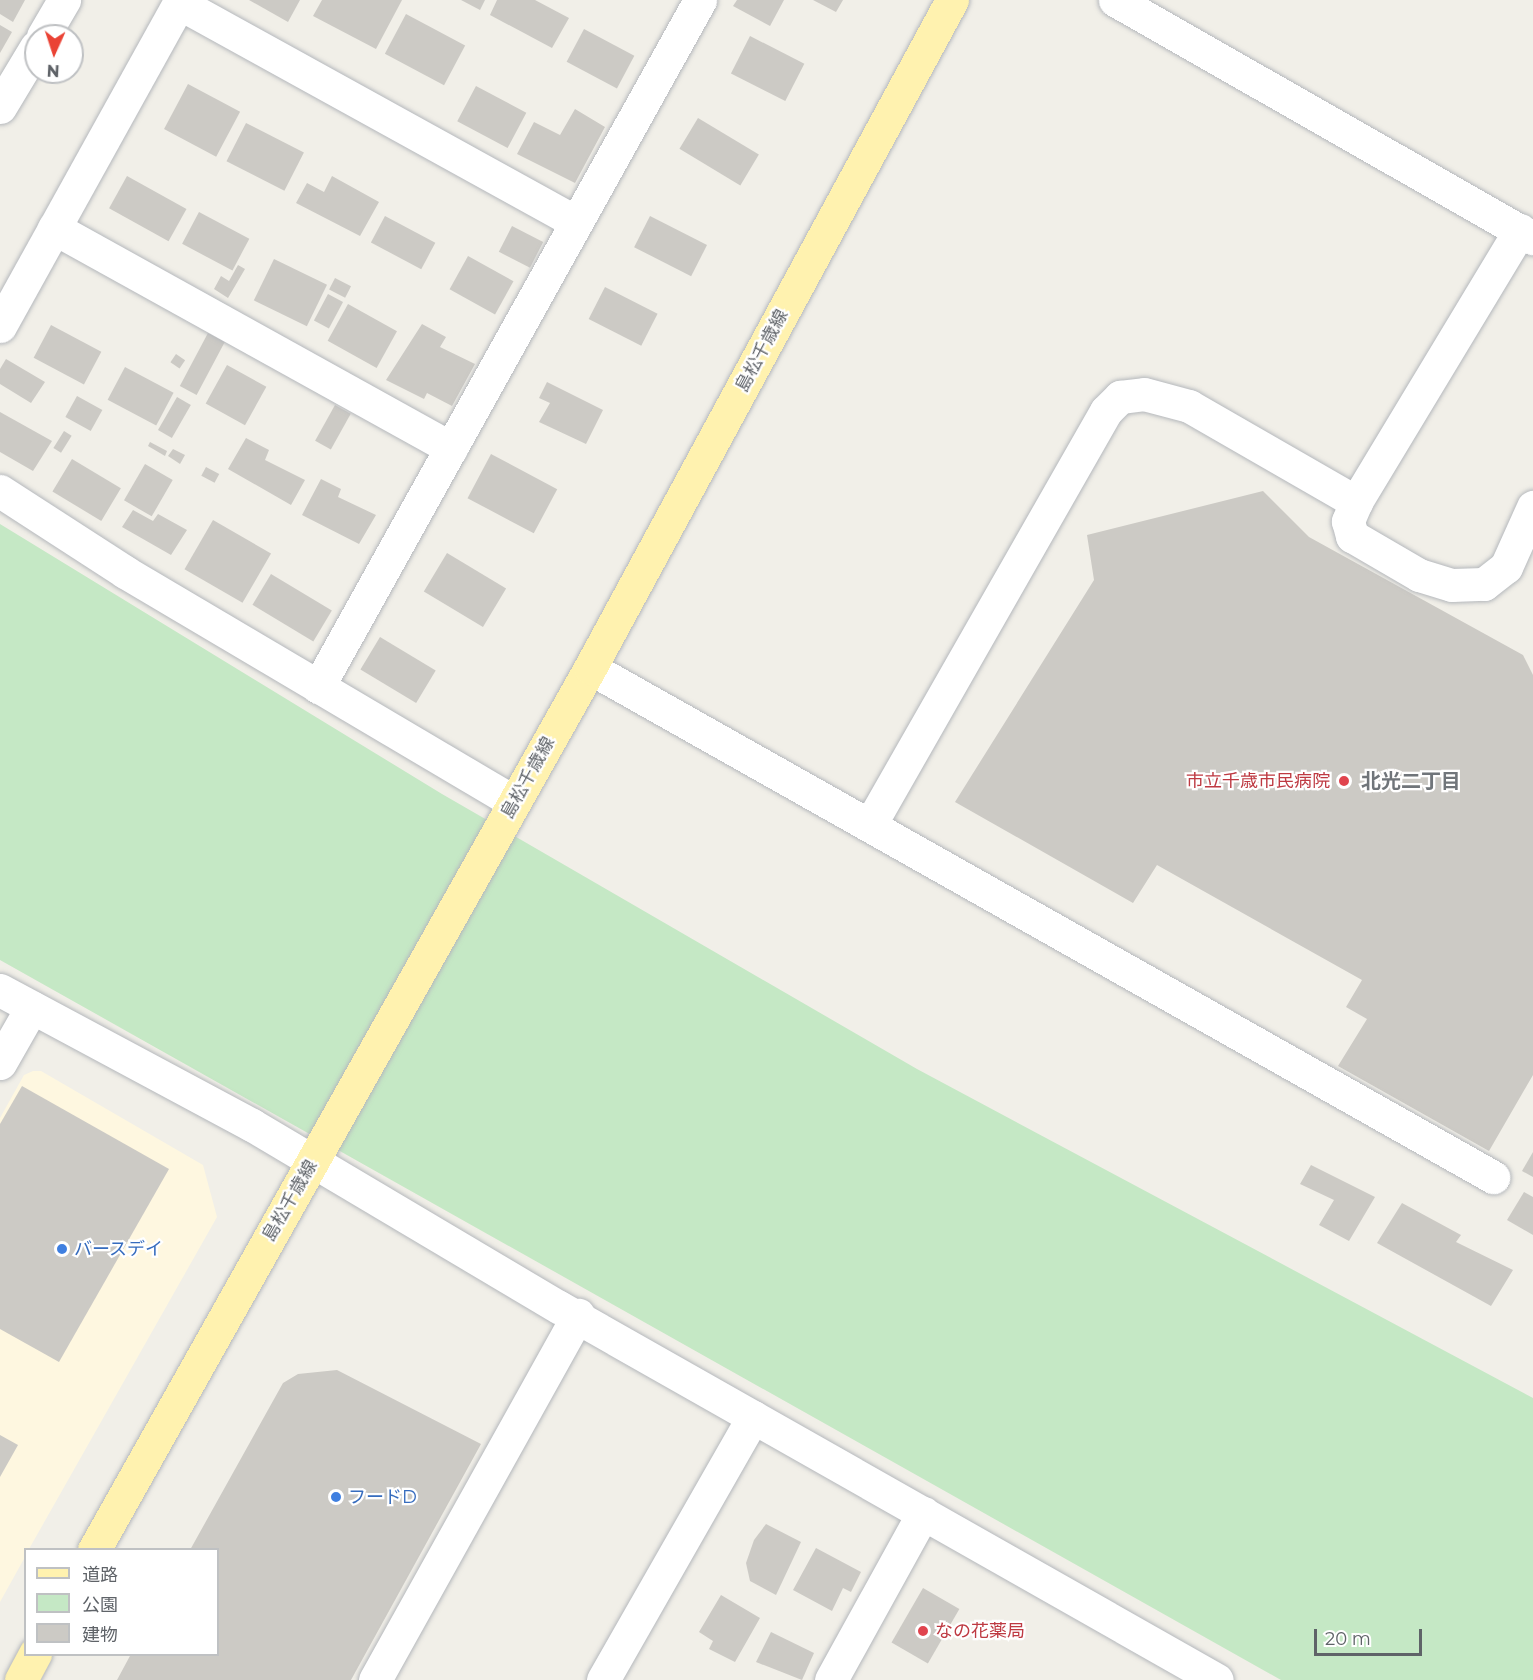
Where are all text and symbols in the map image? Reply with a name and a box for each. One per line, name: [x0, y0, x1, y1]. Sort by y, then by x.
north arrow: [24, 24, 84, 84]
text: N: [46, 61, 60, 80]
street label: 島松千歳線: [731, 306, 793, 396]
street label: 島松千歳線: [497, 733, 559, 823]
district label: 北光二丁目: [1361, 769, 1461, 793]
place label: 市立千歳市民病院: [1186, 770, 1330, 792]
marker: 市立千歳市民病院: [1335, 772, 1353, 790]
street label: 島松千歳線: [258, 1157, 322, 1245]
place label: バースデイ: [74, 1238, 164, 1260]
marker: バースデイ: [55, 1242, 69, 1256]
place label: フードD: [348, 1486, 417, 1508]
marker: フードD: [329, 1490, 343, 1504]
legend: [24, 1548, 219, 1656]
text: 道路: [82, 1564, 118, 1586]
text: 公園: [82, 1594, 118, 1616]
scale bar: [1317, 1617, 1425, 1655]
place label: なの花薬局: [935, 1620, 1025, 1642]
text: 建物: [82, 1624, 118, 1646]
marker: なの花薬局: [916, 1624, 930, 1638]
text: 20 m: [1325, 1628, 1371, 1650]

